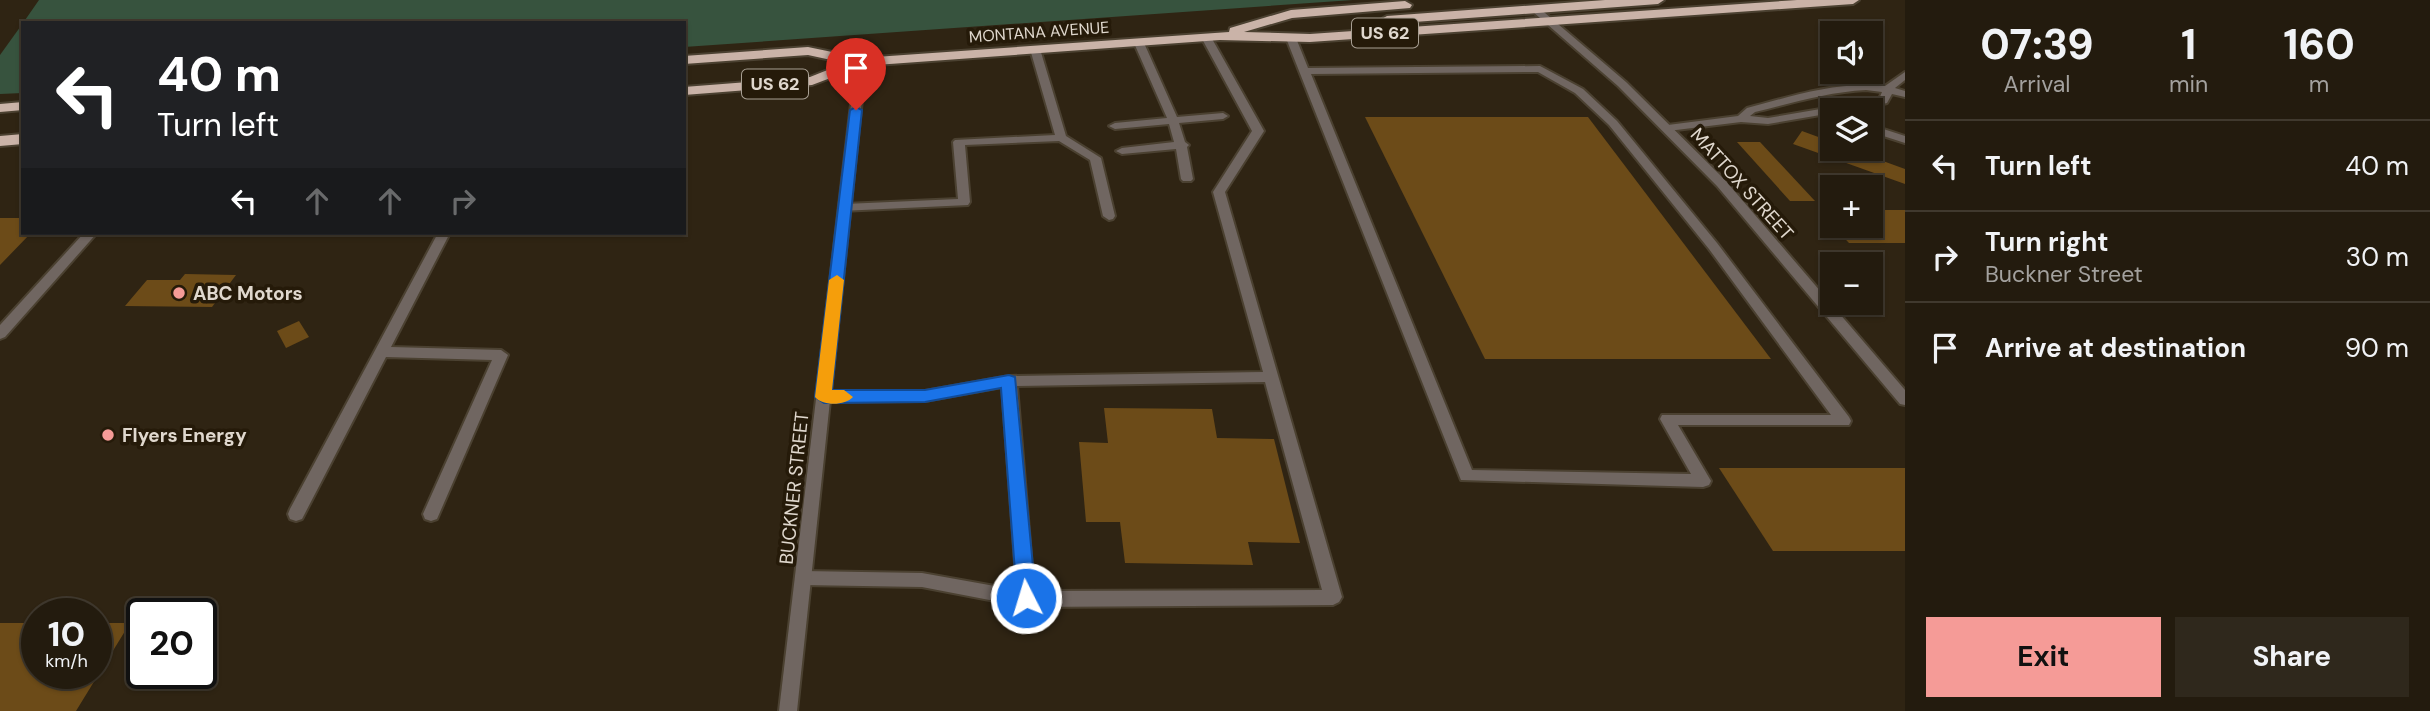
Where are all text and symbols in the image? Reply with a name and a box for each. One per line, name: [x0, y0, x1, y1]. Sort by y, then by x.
street label: MONTANA AVENUE: [968, 17, 1110, 47]
text: 07:39: [1980, 17, 2094, 72]
text: 1: [2181, 17, 2196, 72]
text: 160: [2283, 17, 2355, 72]
road number: US 62: [1352, 18, 1418, 48]
map controls: [1820, 21, 1883, 315]
button: sound: [1820, 21, 1883, 84]
pin: [826, 38, 886, 110]
text: 40 m: [157, 42, 281, 106]
icon: left: [42, 49, 133, 140]
icon: arrive: [837, 49, 875, 87]
text: Arrival: [2003, 69, 2070, 99]
text: min: [2169, 69, 2208, 99]
text: m: [2309, 69, 2329, 99]
road number: US 62: [742, 70, 808, 98]
button: layers: [1820, 98, 1883, 161]
text: Turn left: [157, 104, 279, 146]
street label: MATTOX STREET: [1685, 123, 1799, 246]
icon: left: [1926, 147, 1964, 185]
text: Turn left: [1985, 149, 2092, 183]
text: 40 m: [2345, 149, 2409, 183]
button: +: [1820, 175, 1883, 238]
icon: left: [225, 182, 263, 220]
icon: ahead: [298, 182, 336, 220]
icon: ahead: [371, 182, 409, 220]
icon: right: [444, 182, 482, 220]
text: Turn right: [1985, 225, 2109, 259]
icon: right: [1926, 238, 1964, 276]
text: 30 m: [2346, 240, 2409, 274]
button: −: [1820, 252, 1883, 315]
text: Buckner Street: [1985, 259, 2143, 289]
place label: ABC Motors: [193, 281, 303, 306]
marker: ABC Motors: [171, 285, 187, 301]
icon: arrive: [1926, 329, 1964, 367]
text: Arrive at destination: [1985, 331, 2246, 365]
text: 90 m: [2345, 331, 2409, 365]
street label: BUCKNER STREET: [774, 410, 814, 566]
place label: Flyers Energy: [122, 423, 247, 448]
marker: Flyers Energy: [100, 427, 116, 443]
position arrow: [989, 561, 1063, 635]
speed limit sign: 20: [126, 598, 217, 689]
text: 10: [48, 611, 85, 657]
button: Exit: [1926, 617, 2161, 697]
button: Share: [2175, 617, 2409, 697]
text: km/h: [45, 649, 88, 673]

